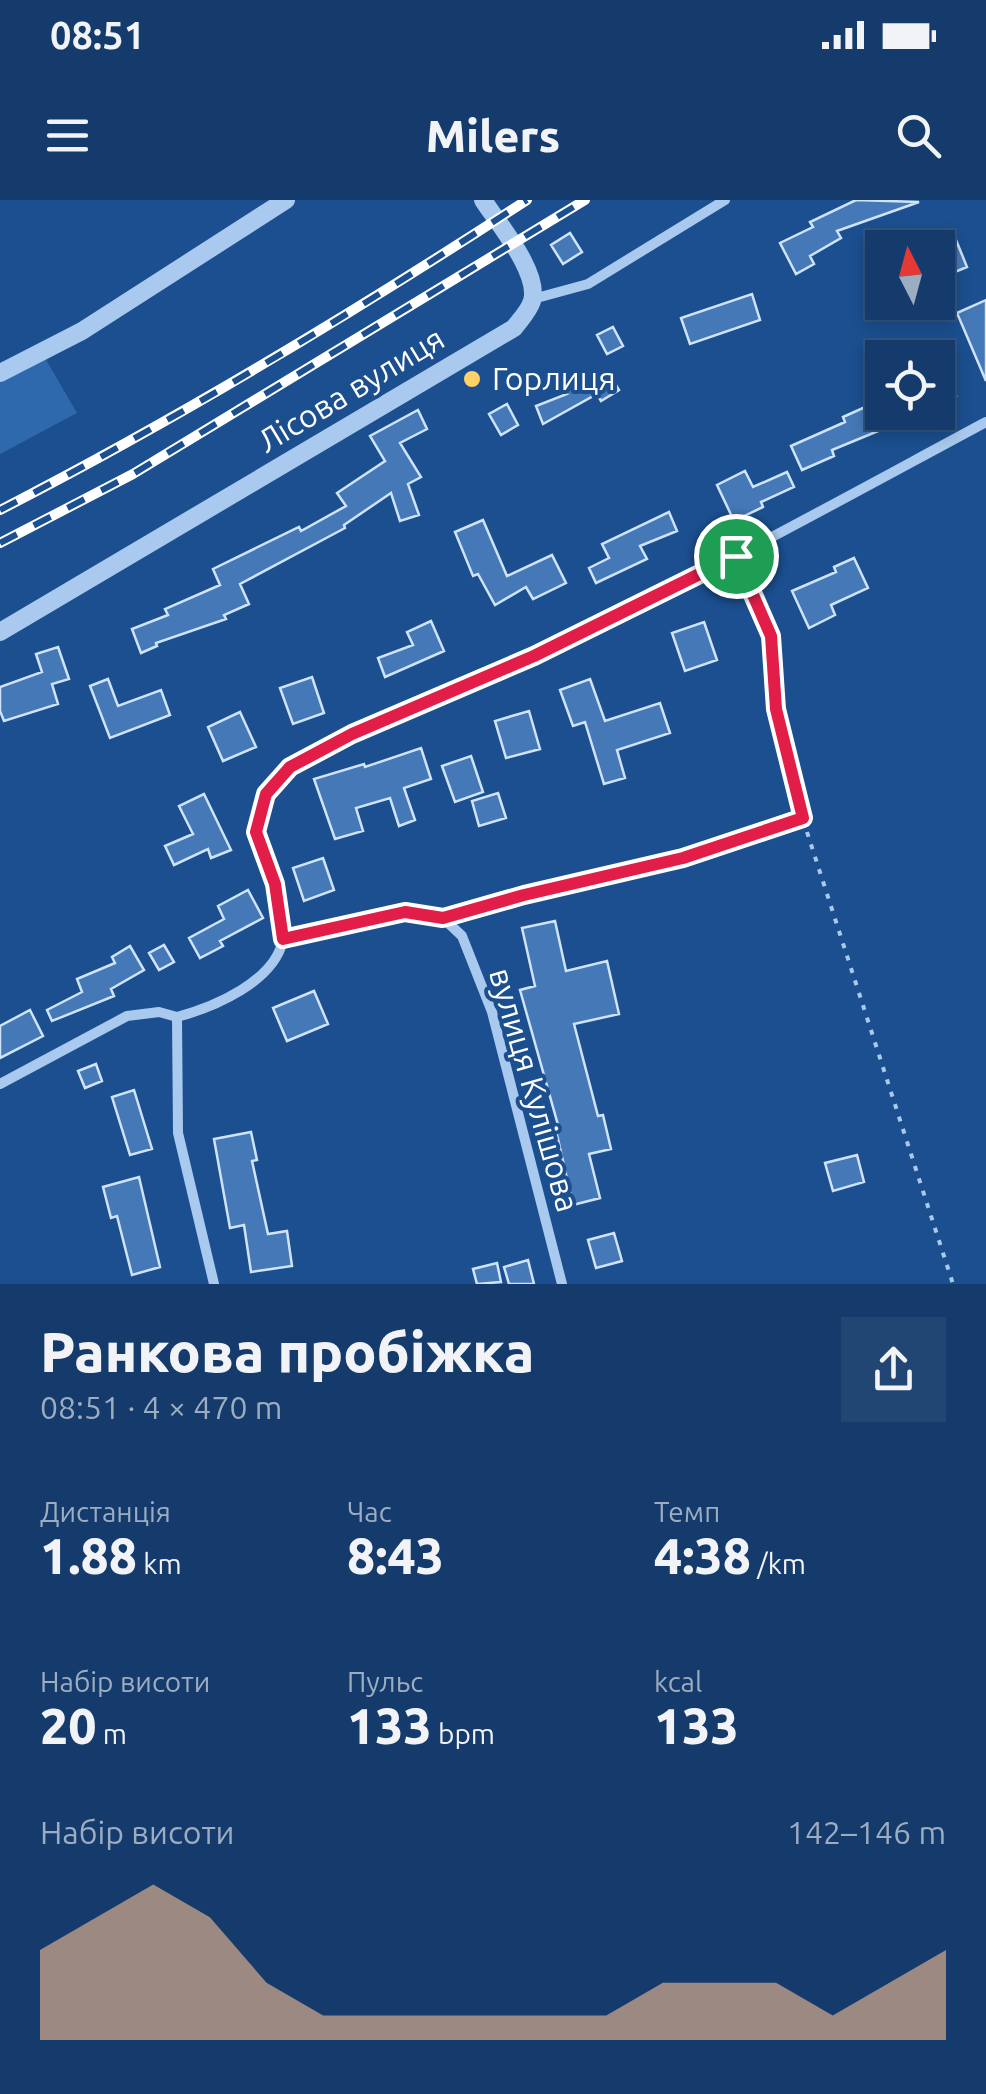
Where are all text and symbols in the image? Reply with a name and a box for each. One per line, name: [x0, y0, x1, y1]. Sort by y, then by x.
text: 08:51: [50, 14, 145, 56]
icon: menu: [40, 108, 95, 163]
icon: search: [891, 108, 946, 163]
text: Milers: [426, 110, 560, 161]
north arrow: [865, 230, 955, 320]
map controls: [865, 230, 955, 430]
street label: Лісова вулиця: [251, 319, 450, 459]
button: locate: [865, 340, 955, 430]
place label: Горлиця: [492, 360, 616, 396]
marker: Горлиця: [461, 368, 483, 390]
pin: [694, 514, 779, 599]
icon: arrive: [709, 529, 764, 584]
street label: вулиця Кулішова: [483, 964, 587, 1216]
button: share: [841, 1317, 946, 1422]
text: Ранкова пробіжка: [40, 1321, 534, 1382]
text: 08:51 · 4 × 470 m: [40, 1389, 282, 1425]
text: Дистанція: [40, 1496, 171, 1527]
text: Час: [347, 1496, 392, 1527]
text: Темп: [654, 1496, 720, 1527]
text: 1.88: [40, 1527, 137, 1583]
text: 8:43: [347, 1527, 444, 1583]
text: 4:38: [654, 1527, 751, 1583]
text: km: [137, 1548, 182, 1579]
text: /km: [751, 1548, 806, 1579]
text: Набір висоти: [40, 1666, 210, 1697]
text: Пульс: [347, 1666, 423, 1697]
text: kcal: [654, 1666, 702, 1697]
text: 20: [40, 1697, 96, 1753]
text: 133: [347, 1697, 432, 1753]
text: 133: [654, 1697, 739, 1753]
text: m: [96, 1718, 127, 1749]
text: bpm: [432, 1718, 495, 1749]
text: Набір висоти: [40, 1814, 235, 1850]
text: 142–146 m: [787, 1814, 946, 1850]

